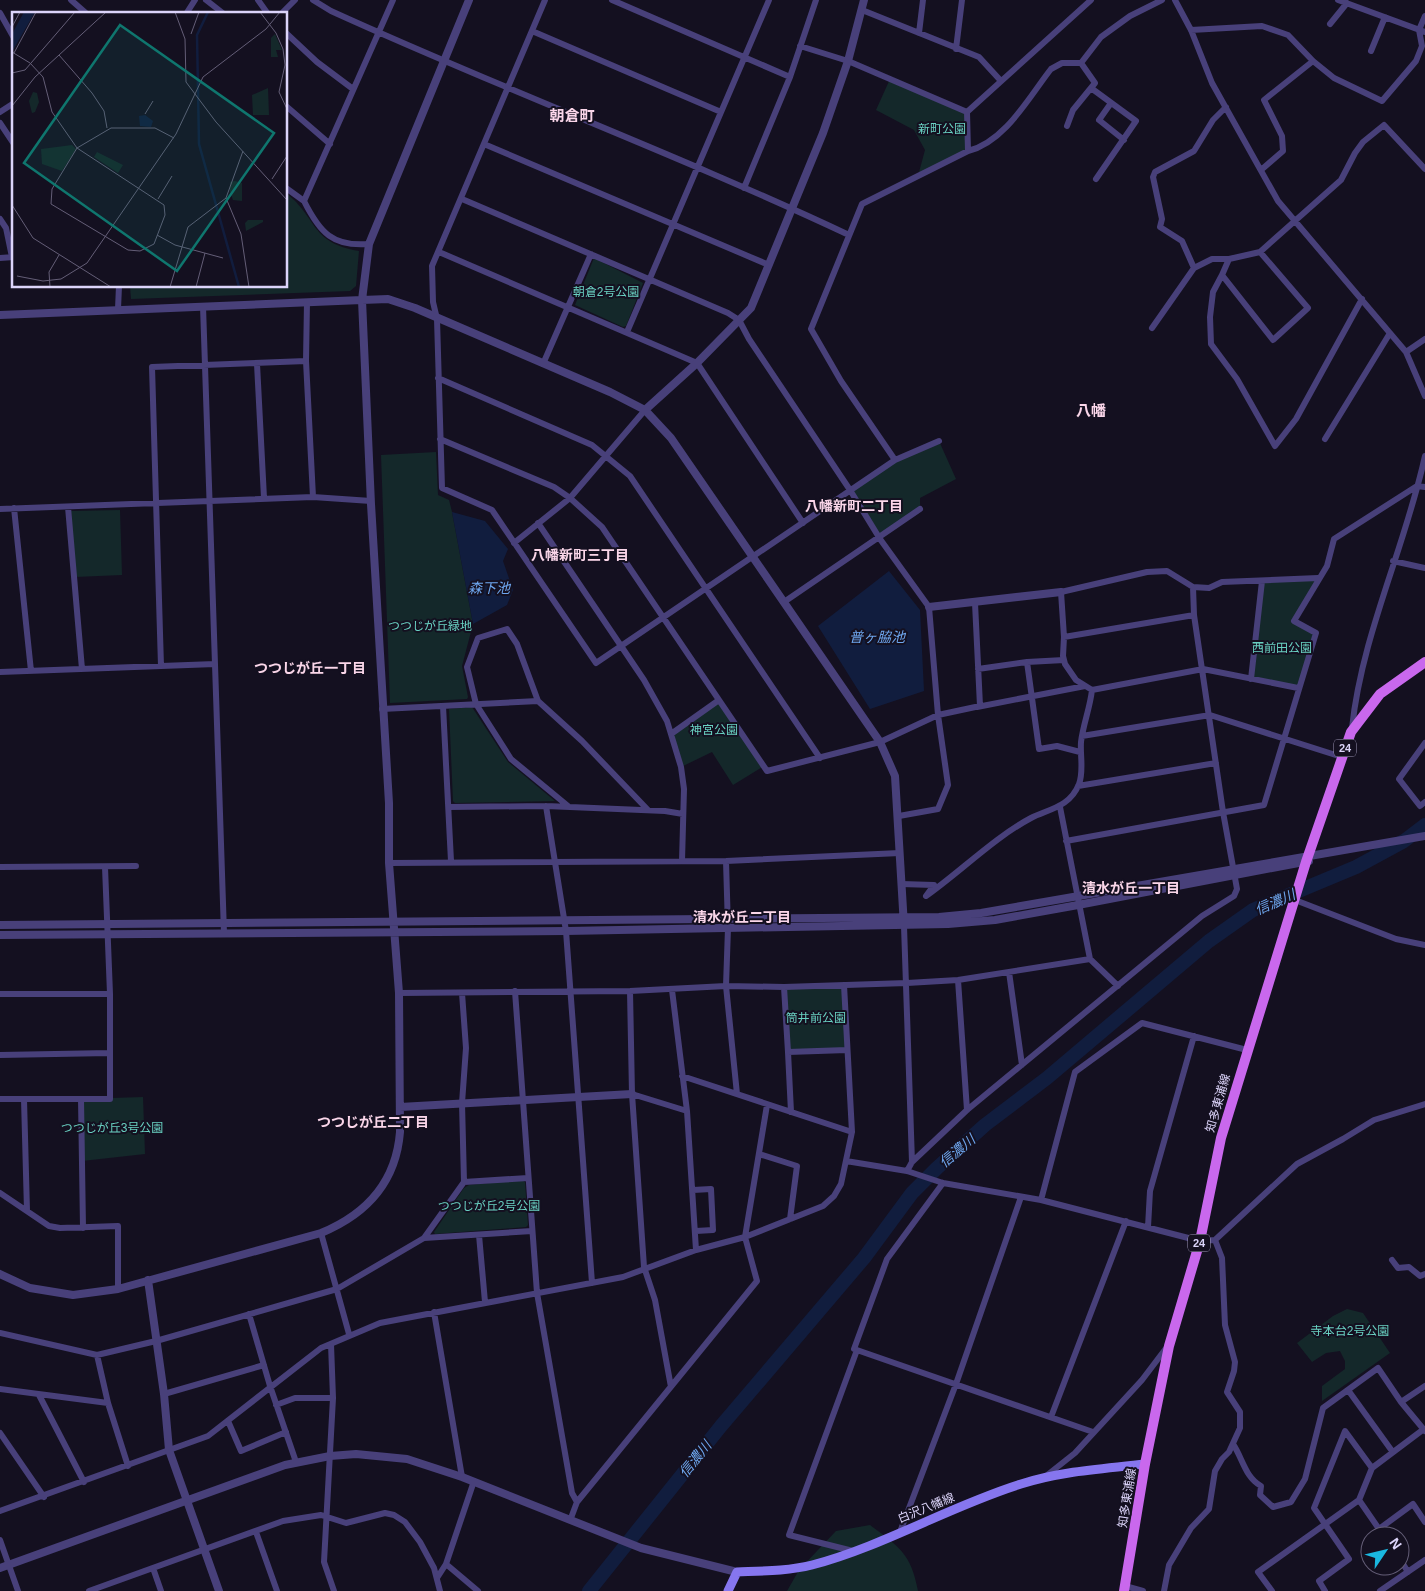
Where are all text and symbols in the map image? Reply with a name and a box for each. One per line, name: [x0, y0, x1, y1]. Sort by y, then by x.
inset map: [12, 12, 288, 288]
district label: 朝倉町: [549, 107, 595, 124]
park label: 新町公園: [918, 122, 966, 136]
park label: 朝倉2号公園: [573, 285, 639, 299]
district label: 八幡: [1076, 402, 1106, 419]
district label: 八幡新町二丁目: [805, 498, 903, 514]
district label: 八幡新町三丁目: [531, 547, 629, 563]
water label: 森下池: [468, 580, 512, 596]
park label: つつじが丘緑地: [388, 619, 472, 633]
water label: 普ヶ脇池: [849, 629, 907, 645]
park label: 西前田公園: [1252, 641, 1312, 655]
district label: つつじが丘一丁目: [254, 660, 366, 676]
park label: 神宮公園: [690, 723, 738, 737]
road number: 24: [1334, 740, 1356, 756]
district label: 清水が丘一丁目: [1082, 880, 1180, 896]
water label: 信濃川: [1253, 885, 1299, 918]
district label: 清水が丘二丁目: [693, 909, 791, 925]
park label: 筒井前公園: [786, 1011, 846, 1025]
street label: 知多東浦線: [1203, 1072, 1233, 1134]
district label: つつじが丘二丁目: [317, 1114, 429, 1130]
park label: つつじが丘3号公園: [61, 1121, 163, 1135]
water label: 信濃川: [936, 1130, 980, 1171]
park label: つつじが丘2号公園: [438, 1199, 540, 1213]
road number: 24: [1188, 1234, 1210, 1252]
park label: 寺本台2号公園: [1311, 1324, 1389, 1338]
water label: 信濃川: [676, 1436, 716, 1480]
street label: 知多東浦線: [1115, 1467, 1139, 1529]
street label: 白沢八幡線: [896, 1490, 956, 1526]
north arrow: [1360, 1526, 1410, 1576]
text: N: [1386, 1535, 1405, 1552]

